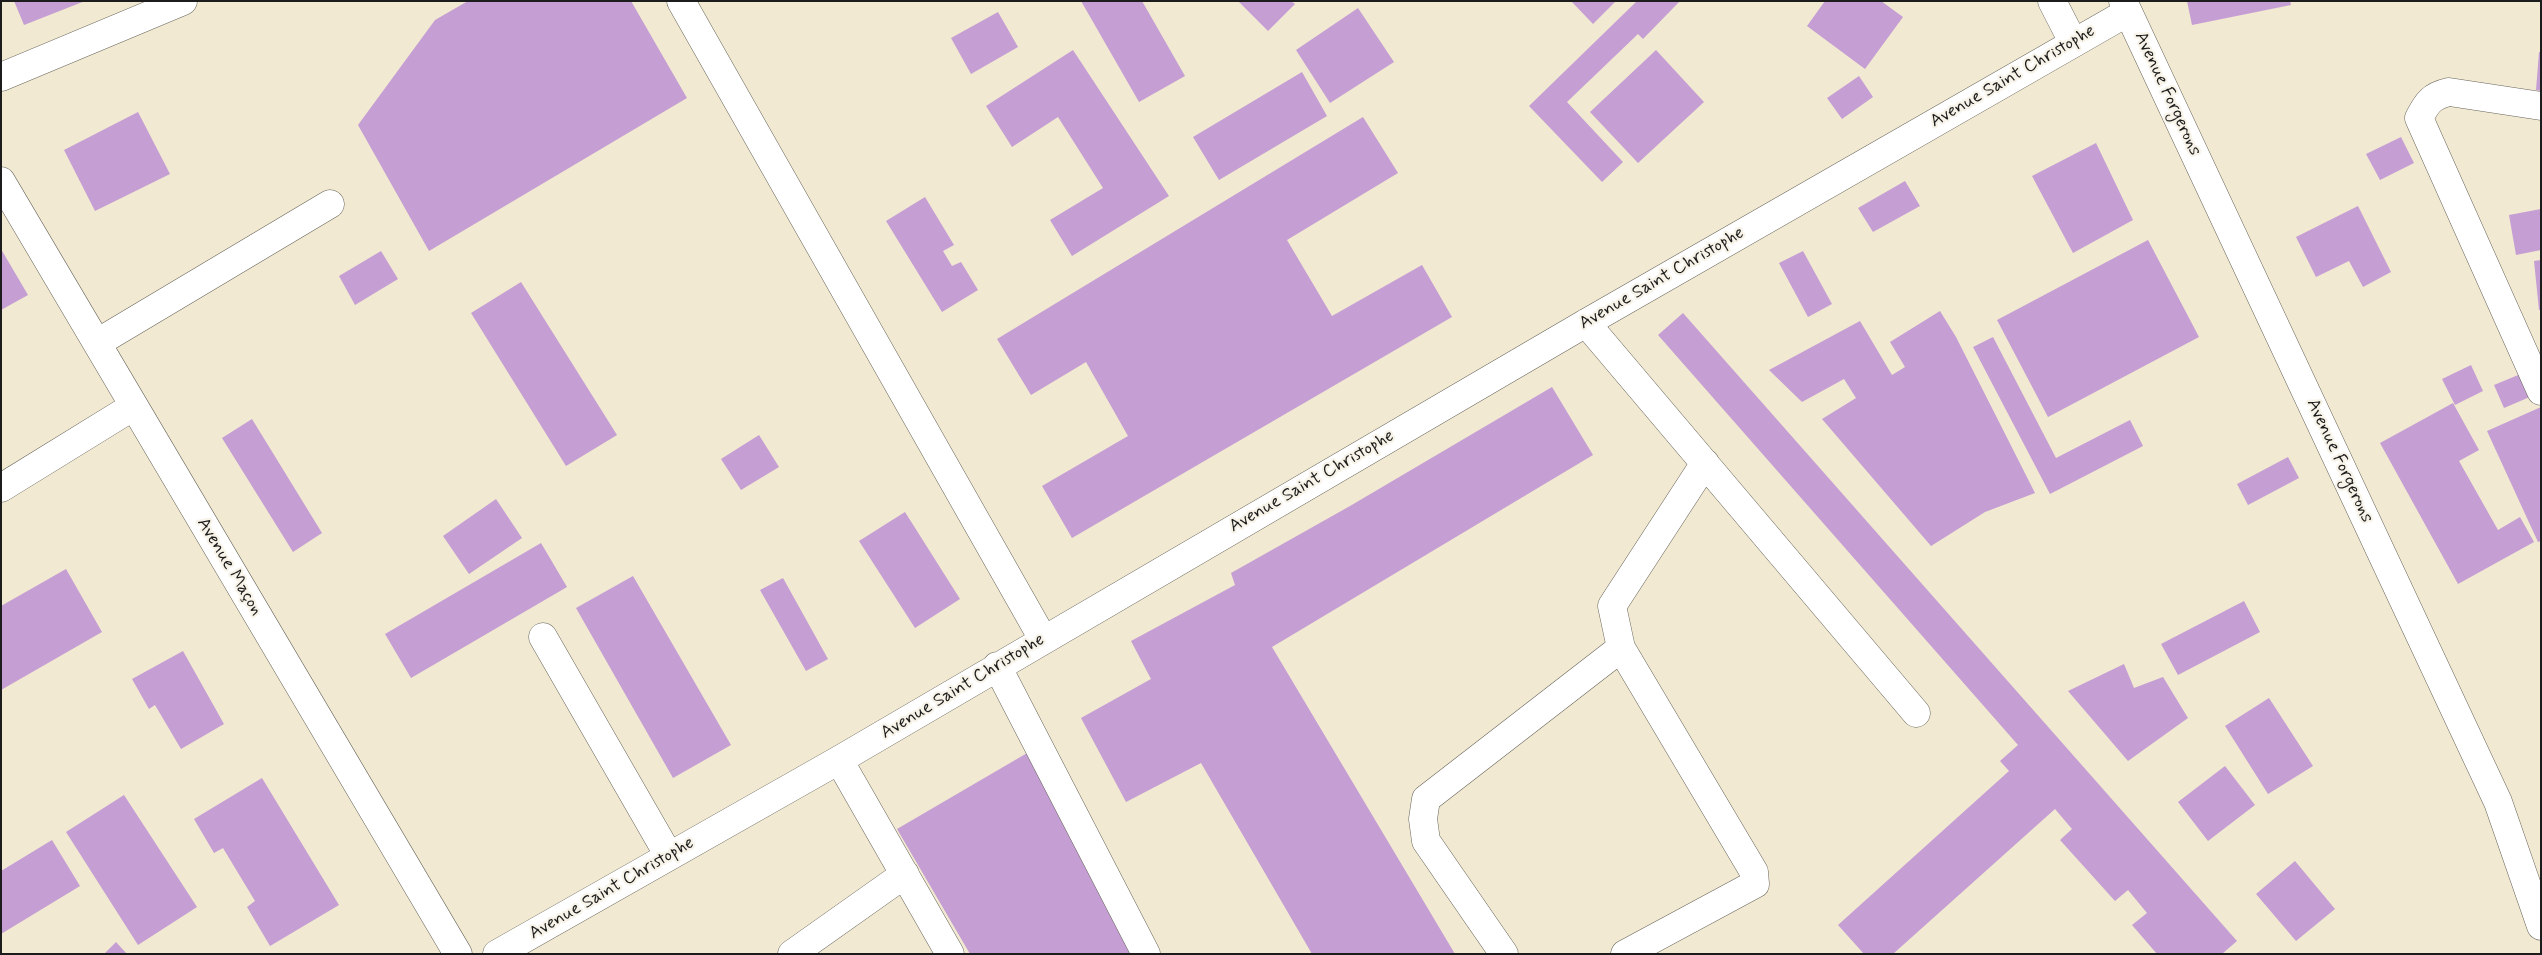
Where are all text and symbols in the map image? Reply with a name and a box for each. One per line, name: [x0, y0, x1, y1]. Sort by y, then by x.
street label: Avenue Saint Christophe: [1927, 21, 2099, 133]
street label: Avenue Forgerons: [2129, 28, 2205, 160]
street label: Avenue Saint Christophe: [1576, 223, 1748, 335]
street label: Avenue Forgerons: [2301, 395, 2377, 527]
street label: Avenue Saint Christophe: [1226, 426, 1398, 538]
street label: Avenue Maçon: [191, 514, 267, 620]
street label: Avenue Saint Christophe: [877, 630, 1049, 744]
street label: Avenue Saint Christophe: [526, 833, 698, 945]

